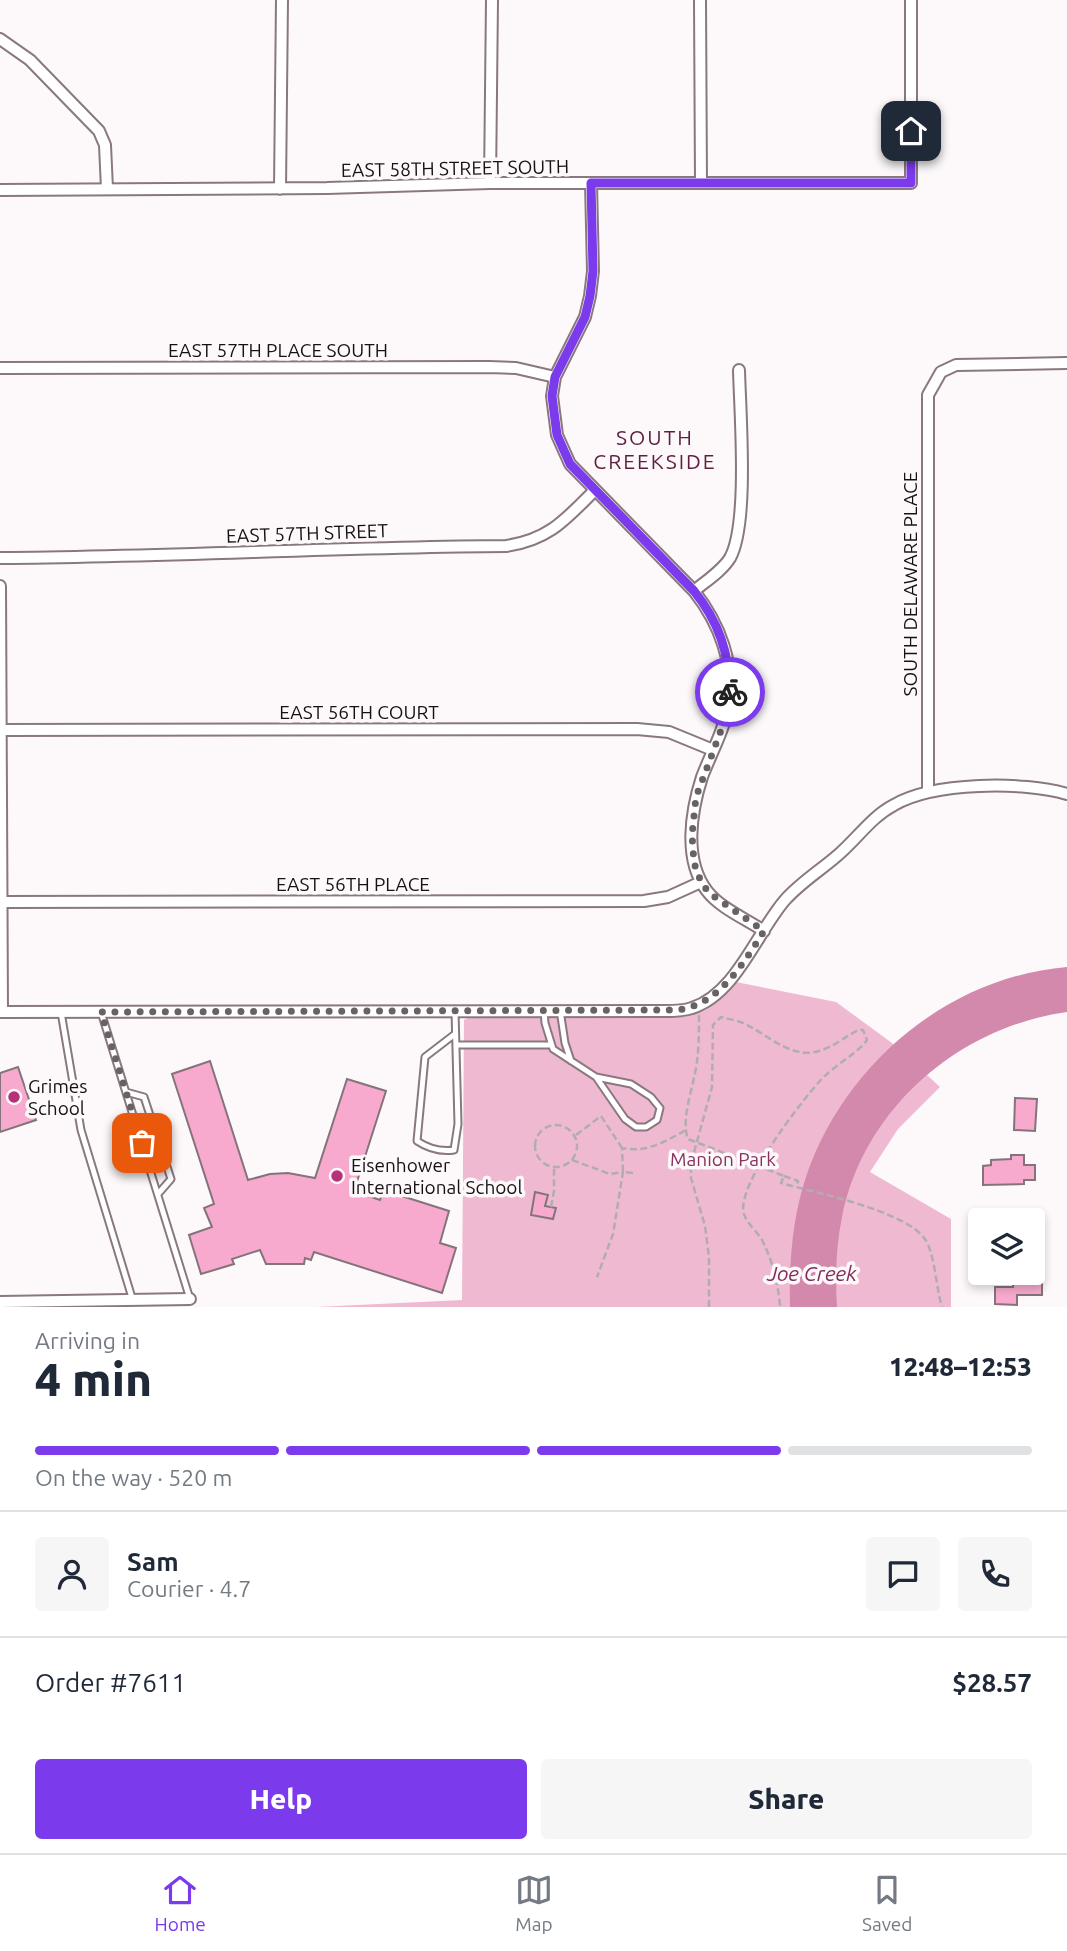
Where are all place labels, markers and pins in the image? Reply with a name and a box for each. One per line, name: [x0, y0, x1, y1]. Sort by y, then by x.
pin: [881, 101, 941, 161]
place label: Grimes School: [28, 1075, 88, 1119]
marker: Grimes School: [6, 1089, 22, 1105]
pin: [112, 1113, 172, 1173]
place label: Eisenhower International School: [351, 1154, 522, 1198]
marker: Eisenhower International School: [329, 1168, 345, 1184]

